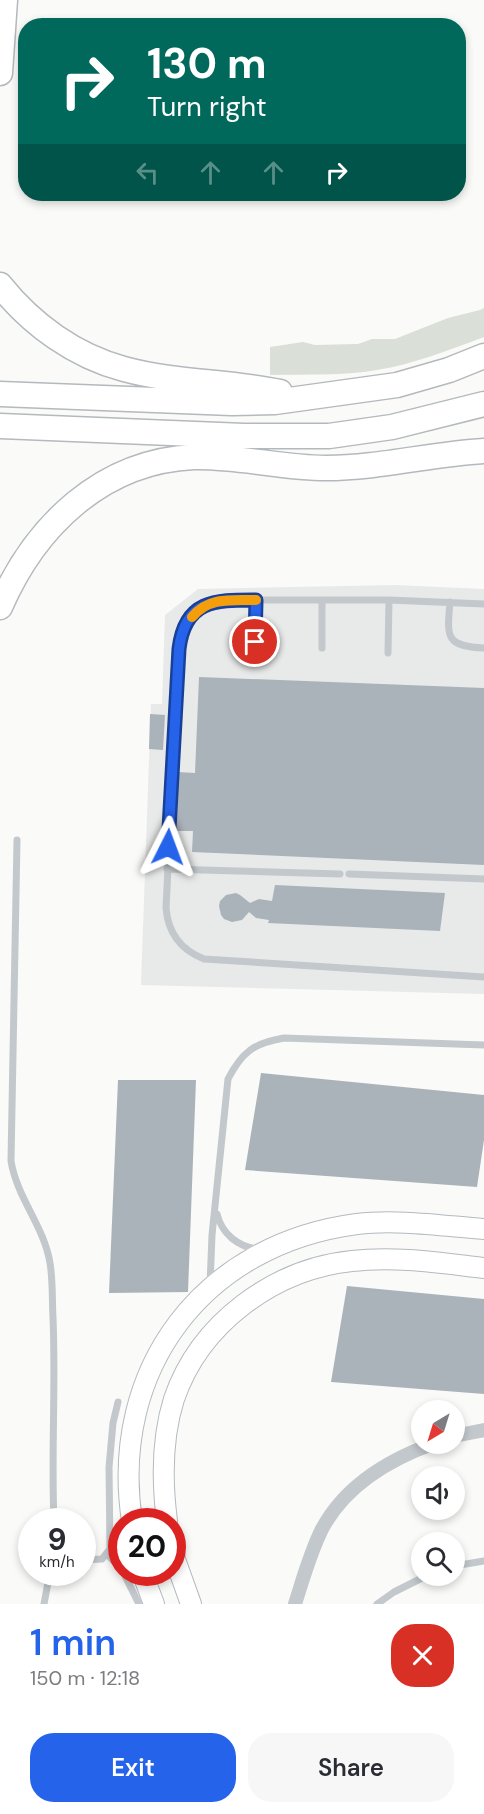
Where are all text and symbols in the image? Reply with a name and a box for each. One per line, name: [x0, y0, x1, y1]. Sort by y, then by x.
text: 130 m: [147, 36, 267, 91]
icon: right: [48, 42, 126, 120]
text: Turn right: [147, 89, 267, 124]
icon: left: [131, 156, 164, 189]
icon: ahead: [194, 156, 227, 189]
icon: ahead: [257, 156, 290, 189]
icon: right: [320, 156, 353, 189]
pin: [229, 616, 280, 667]
icon: arrive: [238, 625, 271, 658]
position arrow: [136, 815, 200, 879]
north arrow: [411, 1400, 465, 1454]
map controls: [411, 1400, 465, 1586]
button: sound: [411, 1466, 465, 1520]
speed limit sign: 20: [108, 1508, 186, 1586]
text: 9: [47, 1520, 67, 1559]
button: search: [411, 1532, 465, 1586]
text: km/h: [39, 1552, 75, 1572]
text: 1 min: [30, 1619, 116, 1666]
button: close: [391, 1624, 454, 1687]
text: 150 m · 12:18: [30, 1665, 140, 1691]
button: Exit: [30, 1733, 236, 1802]
button: Share: [248, 1733, 454, 1802]

